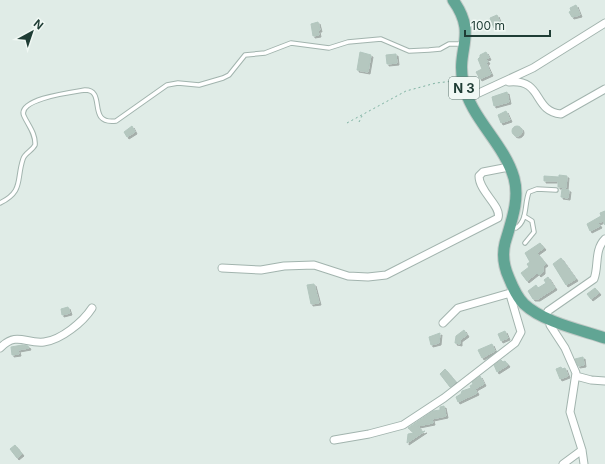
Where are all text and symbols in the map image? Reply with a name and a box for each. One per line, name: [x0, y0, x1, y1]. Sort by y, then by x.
north arrow: [12, 12, 52, 52]
scale bar: [465, 12, 550, 38]
text: N: [31, 16, 46, 32]
text: 100 m: [471, 18, 505, 33]
road number: N 3: [449, 77, 479, 99]

